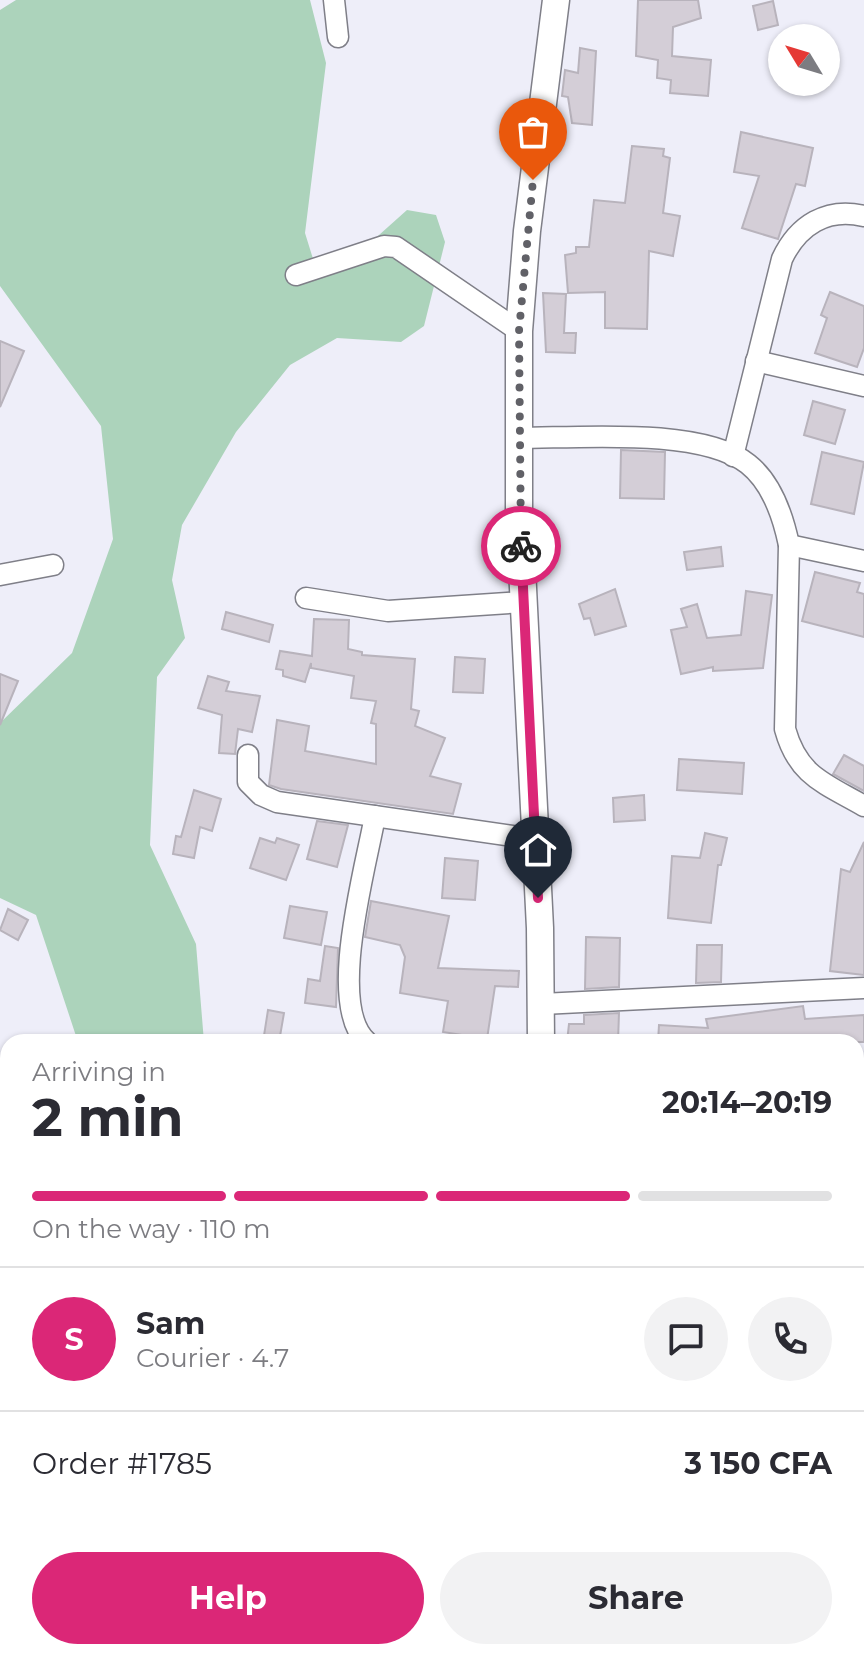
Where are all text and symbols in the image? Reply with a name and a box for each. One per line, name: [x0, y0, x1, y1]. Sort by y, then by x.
north arrow: [768, 24, 840, 96]
map controls: [768, 24, 840, 96]
pin: [499, 98, 567, 180]
icon: bag: [511, 110, 555, 154]
courier: [481, 506, 561, 586]
icon: bike: [499, 524, 543, 568]
pin: [504, 816, 572, 898]
icon: home: [516, 828, 560, 872]
text: Arriving in: [32, 1056, 166, 1088]
text: 20:14–20:19: [662, 1084, 832, 1121]
text: 2 min: [32, 1086, 184, 1149]
text: On the way · 110 m: [32, 1213, 271, 1245]
button: chat: [644, 1297, 728, 1381]
button: phone: [748, 1297, 832, 1381]
text: Sam: [136, 1305, 205, 1342]
text: S: [64, 1321, 84, 1358]
text: Courier · 4.7: [136, 1342, 289, 1374]
text: Order #1785: [32, 1445, 212, 1482]
text: 3 150 CFA: [684, 1445, 832, 1482]
button: Help: [32, 1552, 424, 1644]
button: Share: [440, 1552, 832, 1644]

